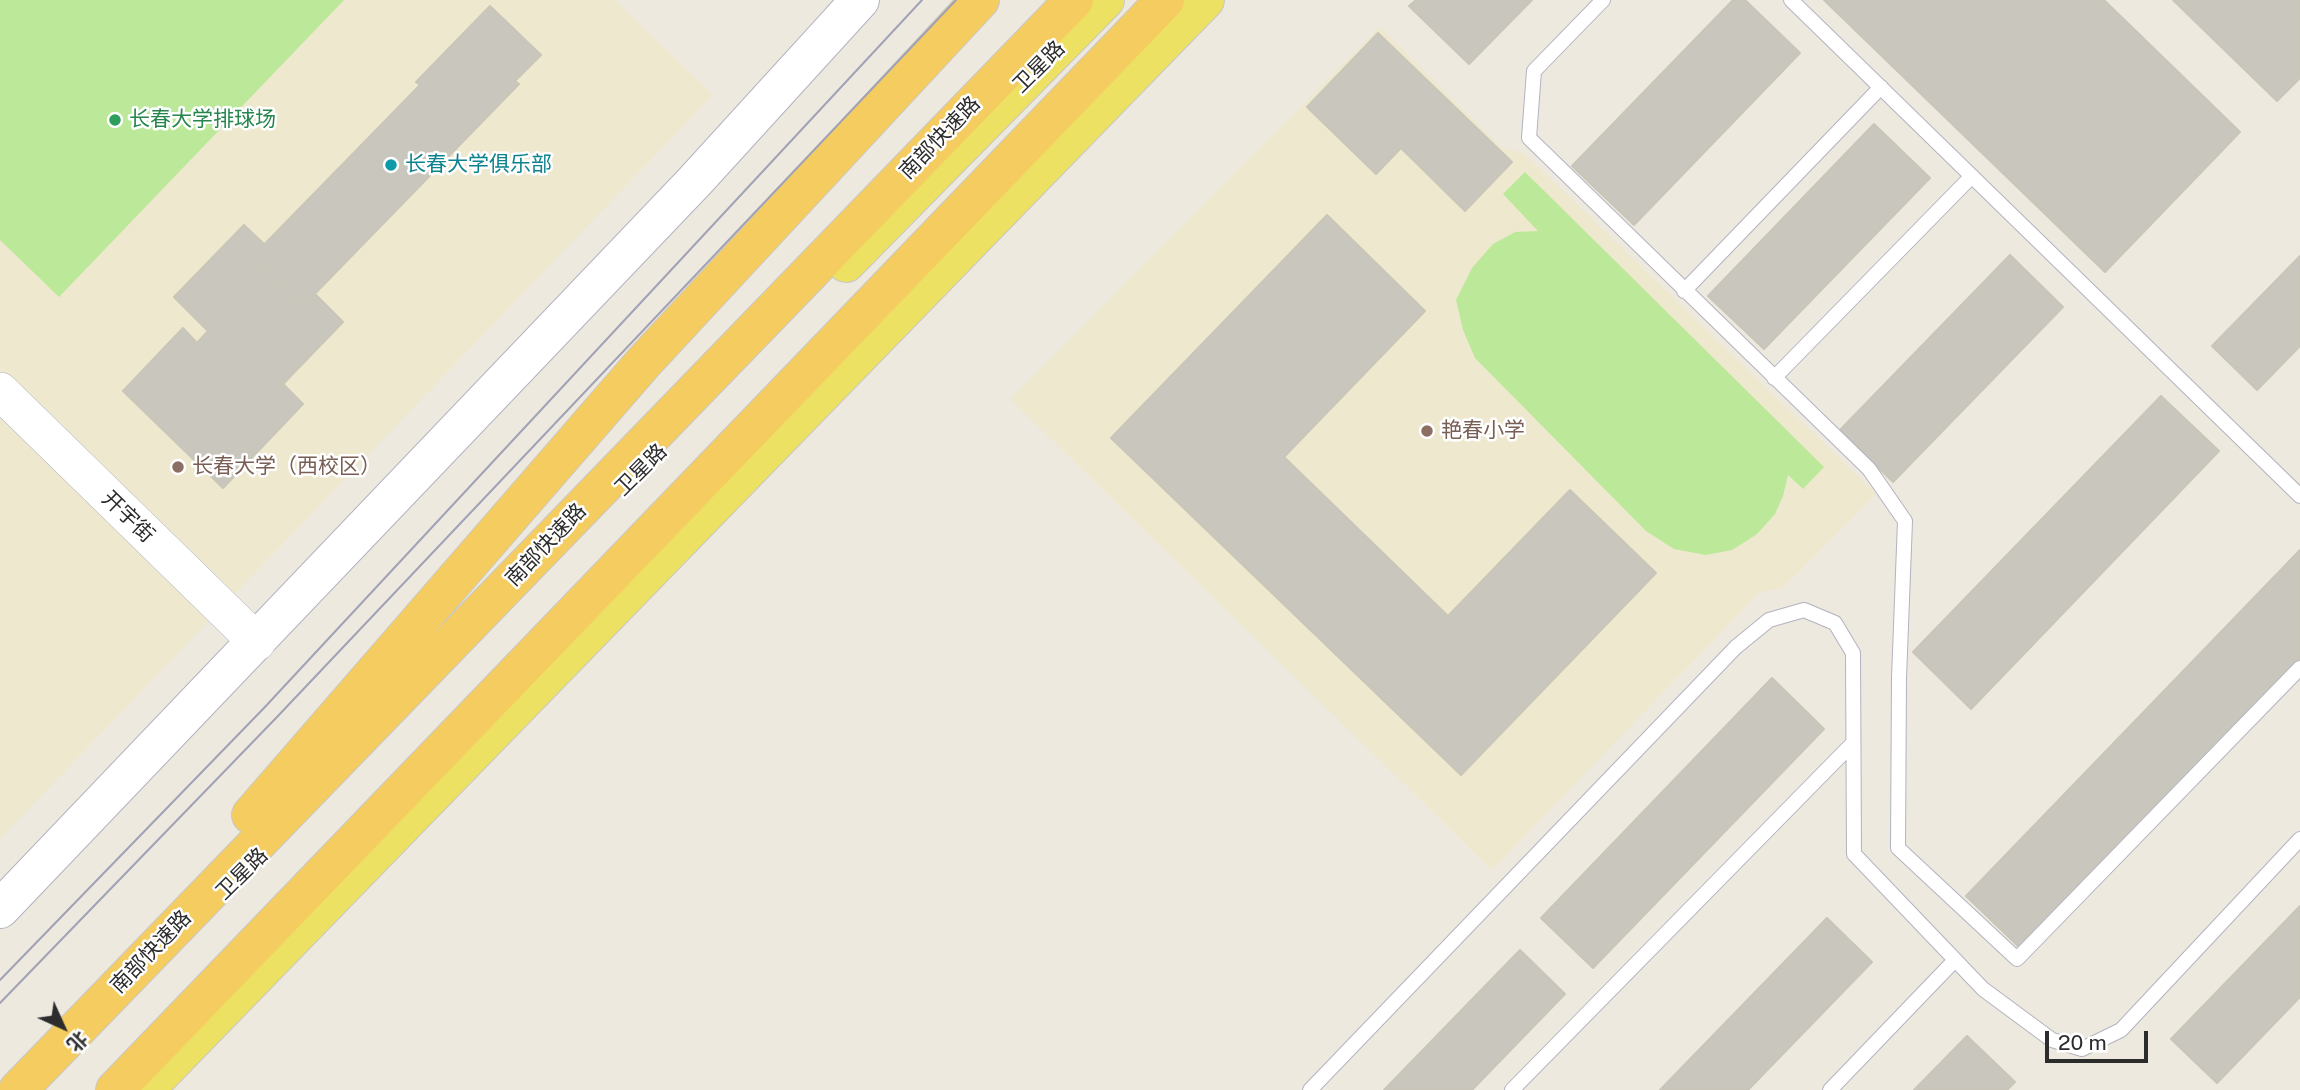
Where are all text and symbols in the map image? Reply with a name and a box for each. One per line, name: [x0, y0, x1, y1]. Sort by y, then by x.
street label: 卫星路: [1008, 36, 1070, 98]
street label: 南部快速路: [894, 91, 986, 185]
place label: 长春大学排球场: [129, 107, 276, 133]
marker: 长春大学排球场: [107, 112, 123, 128]
place label: 长春大学俱乐部: [405, 152, 552, 178]
marker: 长春大学俱乐部: [383, 157, 399, 173]
place label: 艳春小学: [1441, 418, 1525, 444]
marker: 艳春小学: [1419, 423, 1435, 439]
street label: 卫星路: [610, 439, 672, 501]
place label: 长春大学（西校区）: [192, 454, 381, 480]
marker: 长春大学（西校区）: [170, 459, 186, 475]
street label: 开宇街: [97, 486, 159, 548]
street label: 南部快速路: [500, 498, 592, 592]
street label: 卫星路: [211, 843, 273, 905]
street label: 南部快速路: [105, 905, 197, 999]
north arrow: [28, 992, 98, 1062]
scale bar: [2048, 1016, 2151, 1060]
text: 北: [63, 1027, 92, 1056]
text: 20 m: [2058, 1030, 2107, 1055]

